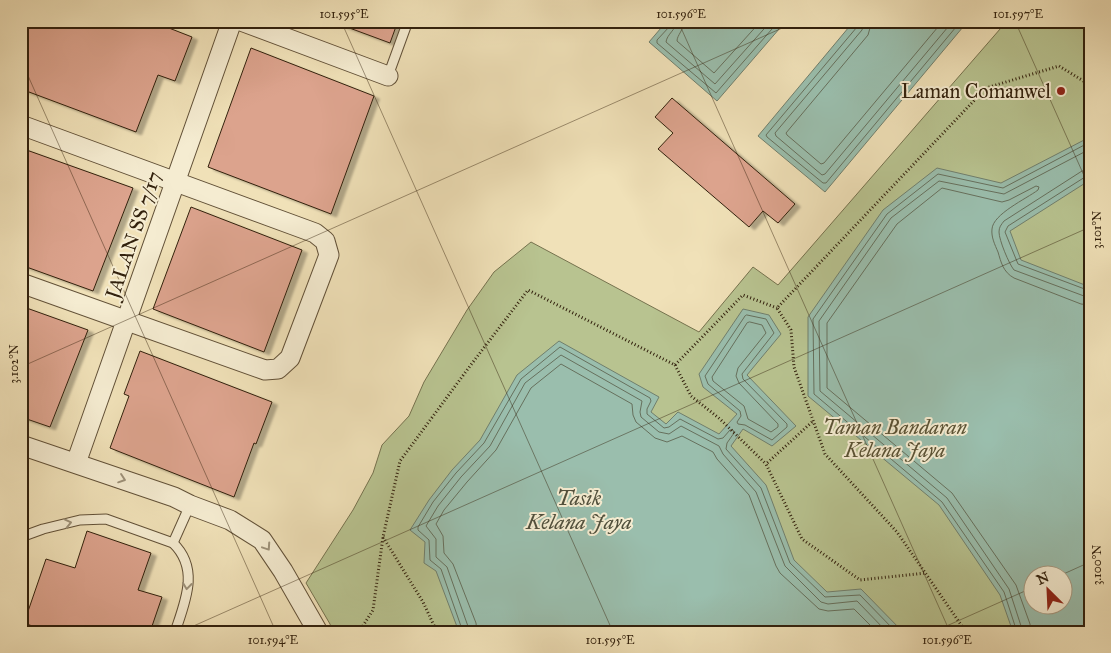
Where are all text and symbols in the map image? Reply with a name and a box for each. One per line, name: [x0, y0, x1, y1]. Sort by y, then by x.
text: 101.595°E: [319, 7, 369, 21]
text: 101.596°E: [656, 7, 706, 21]
text: 101.597°E: [993, 7, 1043, 21]
place label: Laman Comanwel: [901, 79, 1052, 103]
marker: Laman Comanwel: [1055, 85, 1067, 97]
street label: JALAN SS 7/17: [99, 168, 167, 304]
text: 3.101°N: [1090, 211, 1104, 249]
text: 3.102°N: [7, 344, 21, 384]
park label: Taman Bandaran Kelana Jaya: [823, 415, 967, 462]
one-way arrow: [117, 473, 126, 483]
water label: Tasik Kelana Jaya: [525, 485, 632, 535]
one-way arrow: [63, 518, 72, 529]
one-way arrow: [261, 541, 270, 551]
text: 3.100°N: [1090, 545, 1104, 585]
north arrow: [1024, 566, 1074, 616]
text: N: [1034, 568, 1052, 589]
one-way arrow: [183, 582, 193, 590]
text: 101.594°E: [248, 633, 299, 647]
text: 101.595°E: [585, 633, 635, 647]
text: 101.596°E: [922, 633, 972, 647]

